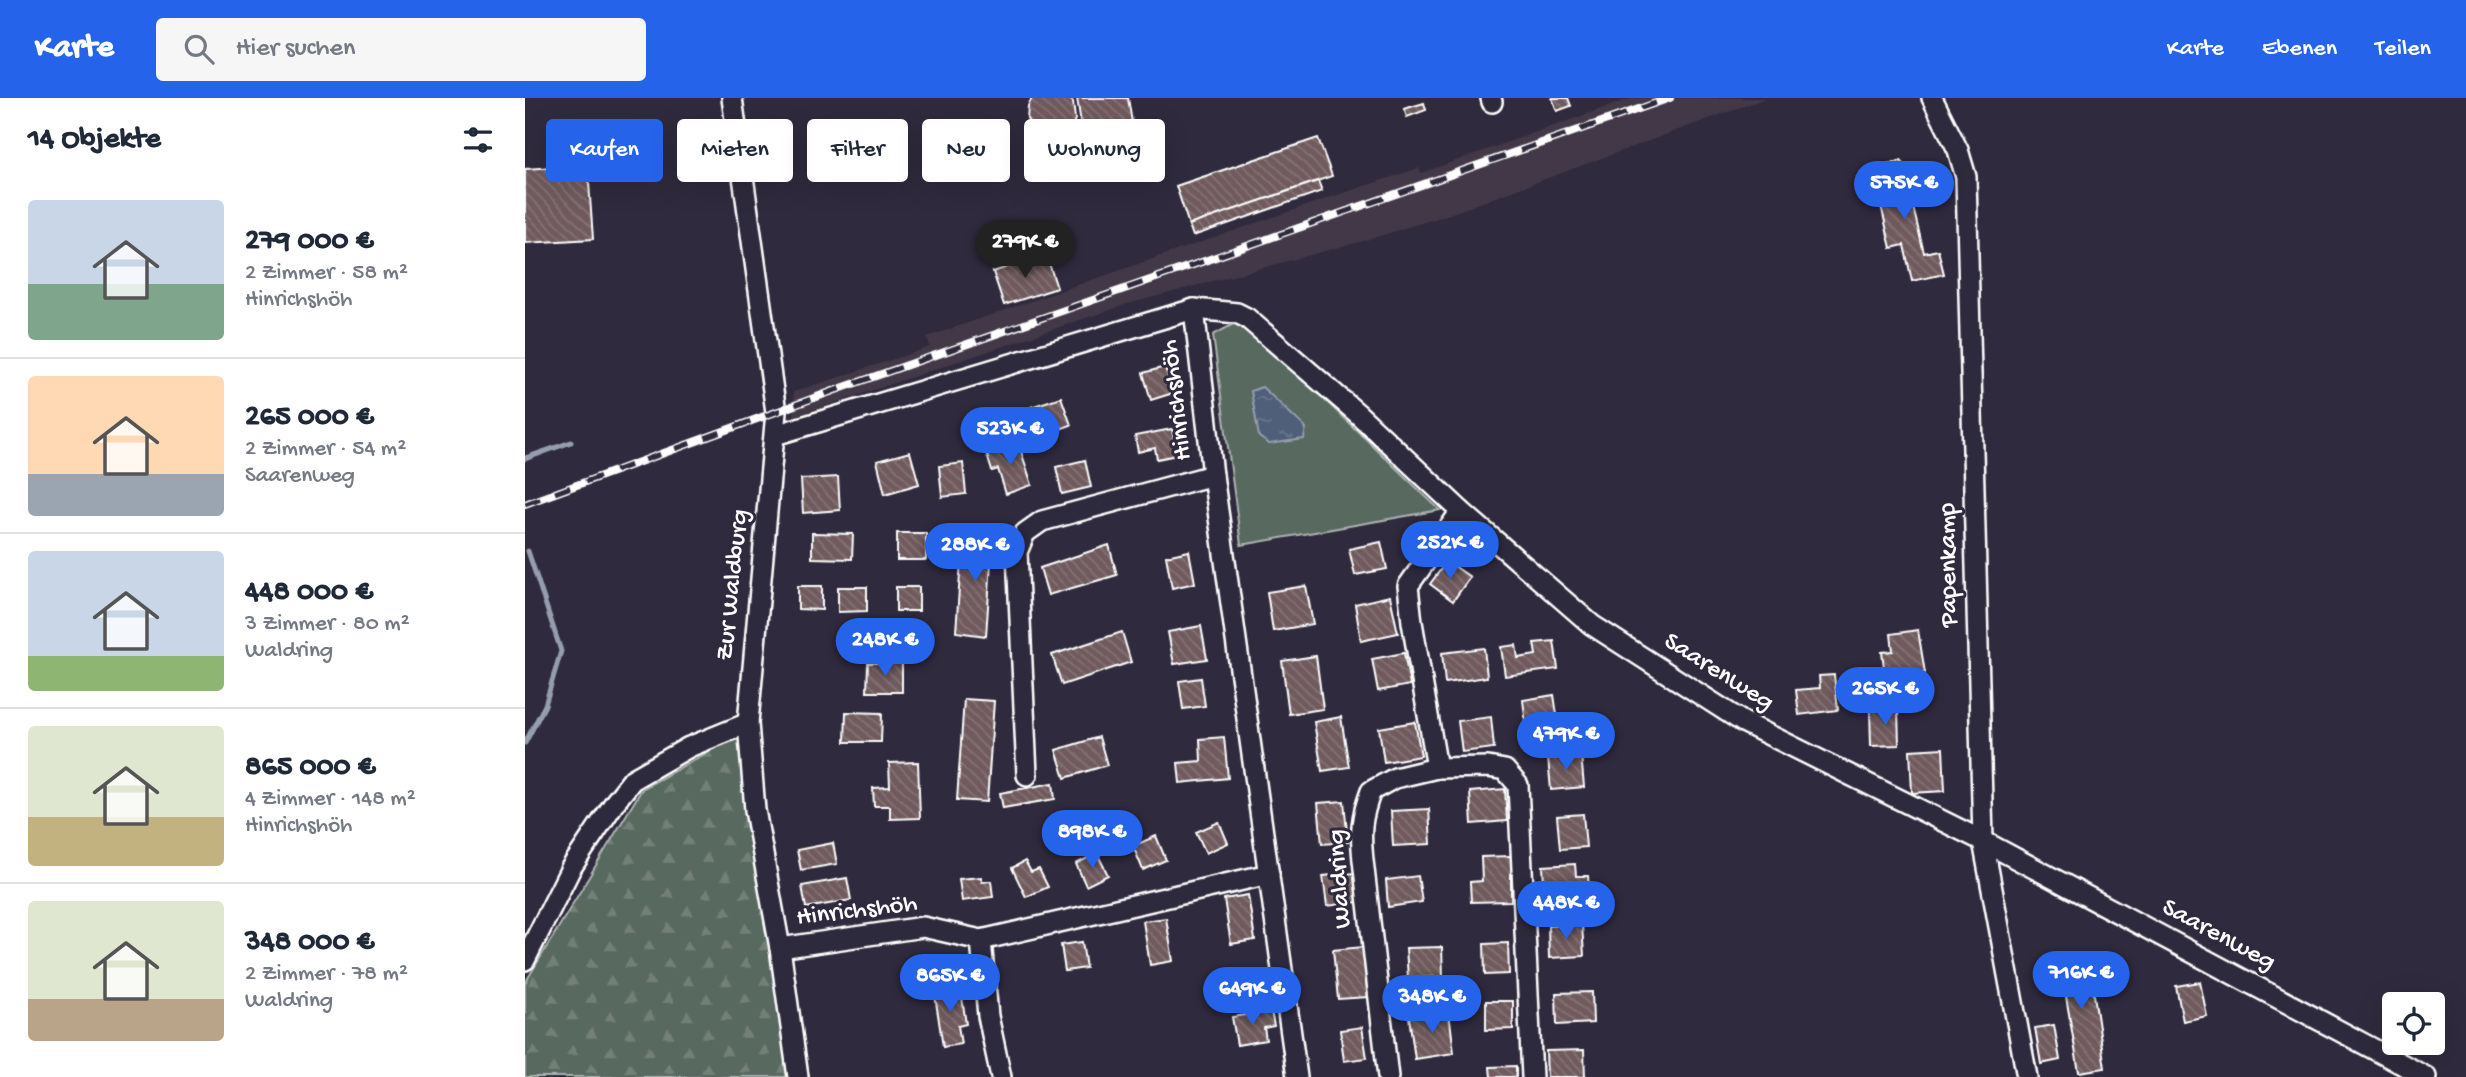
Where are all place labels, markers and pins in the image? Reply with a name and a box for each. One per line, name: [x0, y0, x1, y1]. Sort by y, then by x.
pin: 575K €: [1847, 162, 1961, 221]
pin: 279K €: [968, 220, 1082, 280]
pin: 523K €: [953, 408, 1067, 467]
pin: 252K €: [1393, 522, 1507, 581]
pin: 288K €: [918, 524, 1032, 583]
pin: 248K €: [828, 618, 942, 678]
pin: 265K €: [1828, 668, 1942, 727]
pin: 479K €: [1509, 712, 1623, 772]
pin: 898K €: [1035, 810, 1149, 870]
pin: 448K €: [1509, 882, 1623, 941]
pin: 716K €: [2024, 951, 2138, 1011]
pin: 865K €: [893, 954, 1007, 1014]
pin: 649K €: [1195, 968, 1309, 1027]
pin: 348K €: [1375, 976, 1489, 1035]

